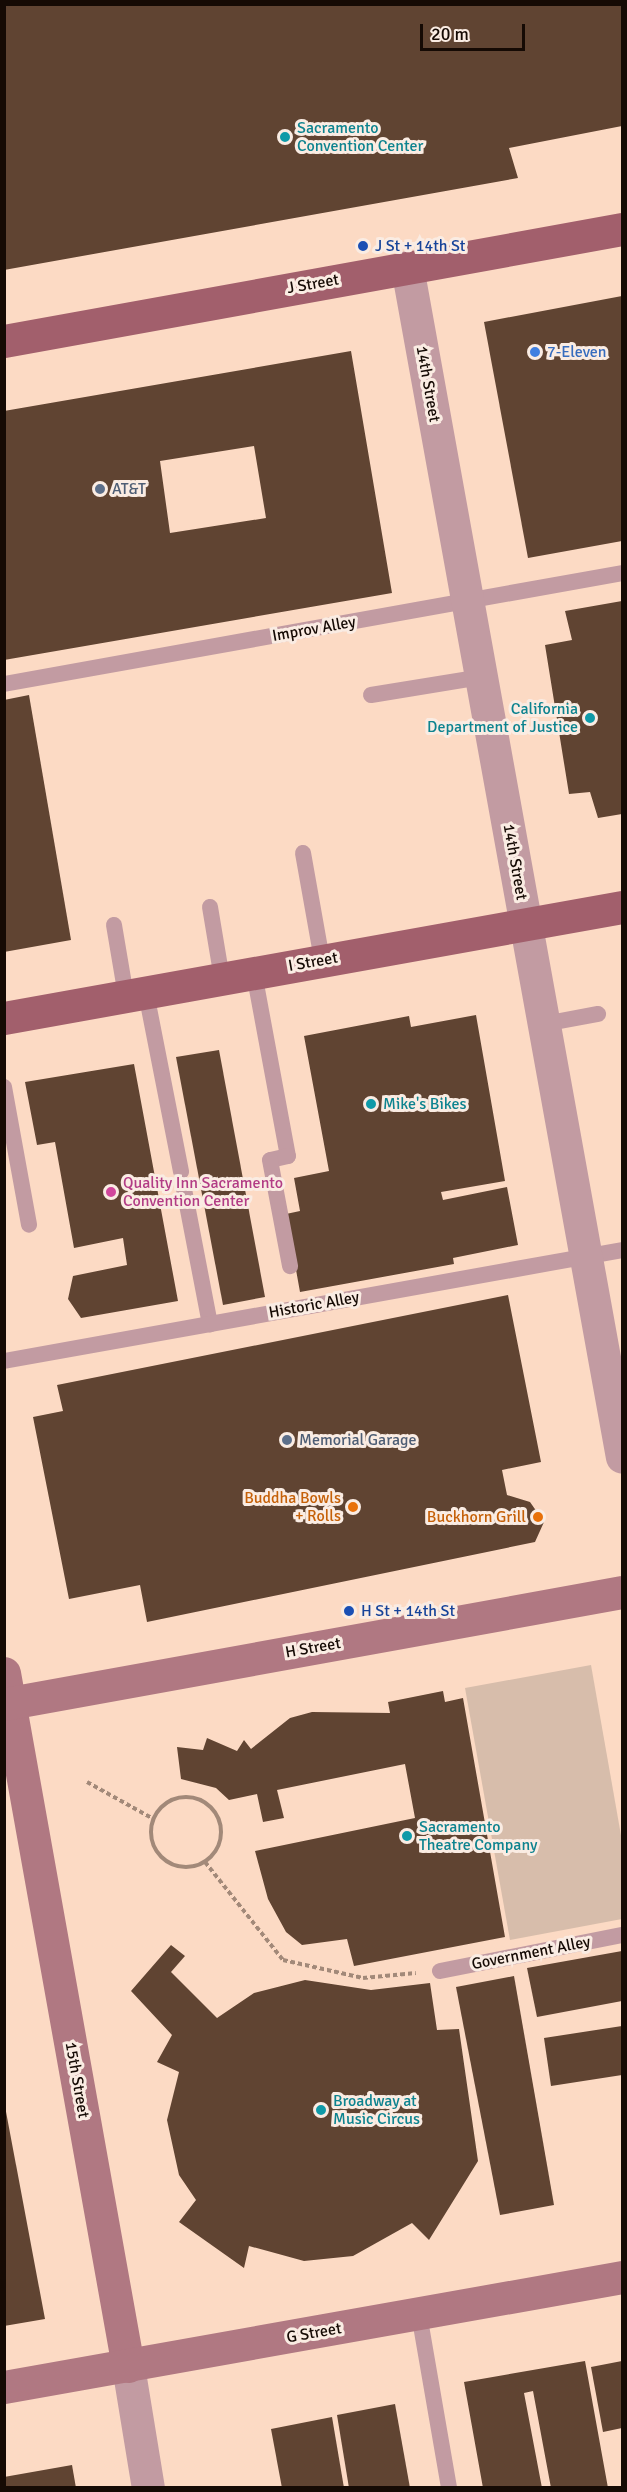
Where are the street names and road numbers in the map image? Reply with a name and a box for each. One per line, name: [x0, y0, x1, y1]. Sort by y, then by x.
street label: J Street: [286, 270, 340, 298]
street label: 14th Street: [412, 345, 444, 423]
street label: Improv Alley: [271, 612, 357, 646]
street label: 14th Street: [499, 823, 531, 901]
street label: I Street: [287, 948, 339, 976]
street label: Historic Alley: [267, 1288, 361, 1322]
street label: H Street: [284, 1634, 342, 1662]
street label: Government Alley: [470, 1932, 592, 1974]
street label: 15th Street: [61, 2041, 93, 2119]
street label: G Street: [285, 2319, 343, 2347]

